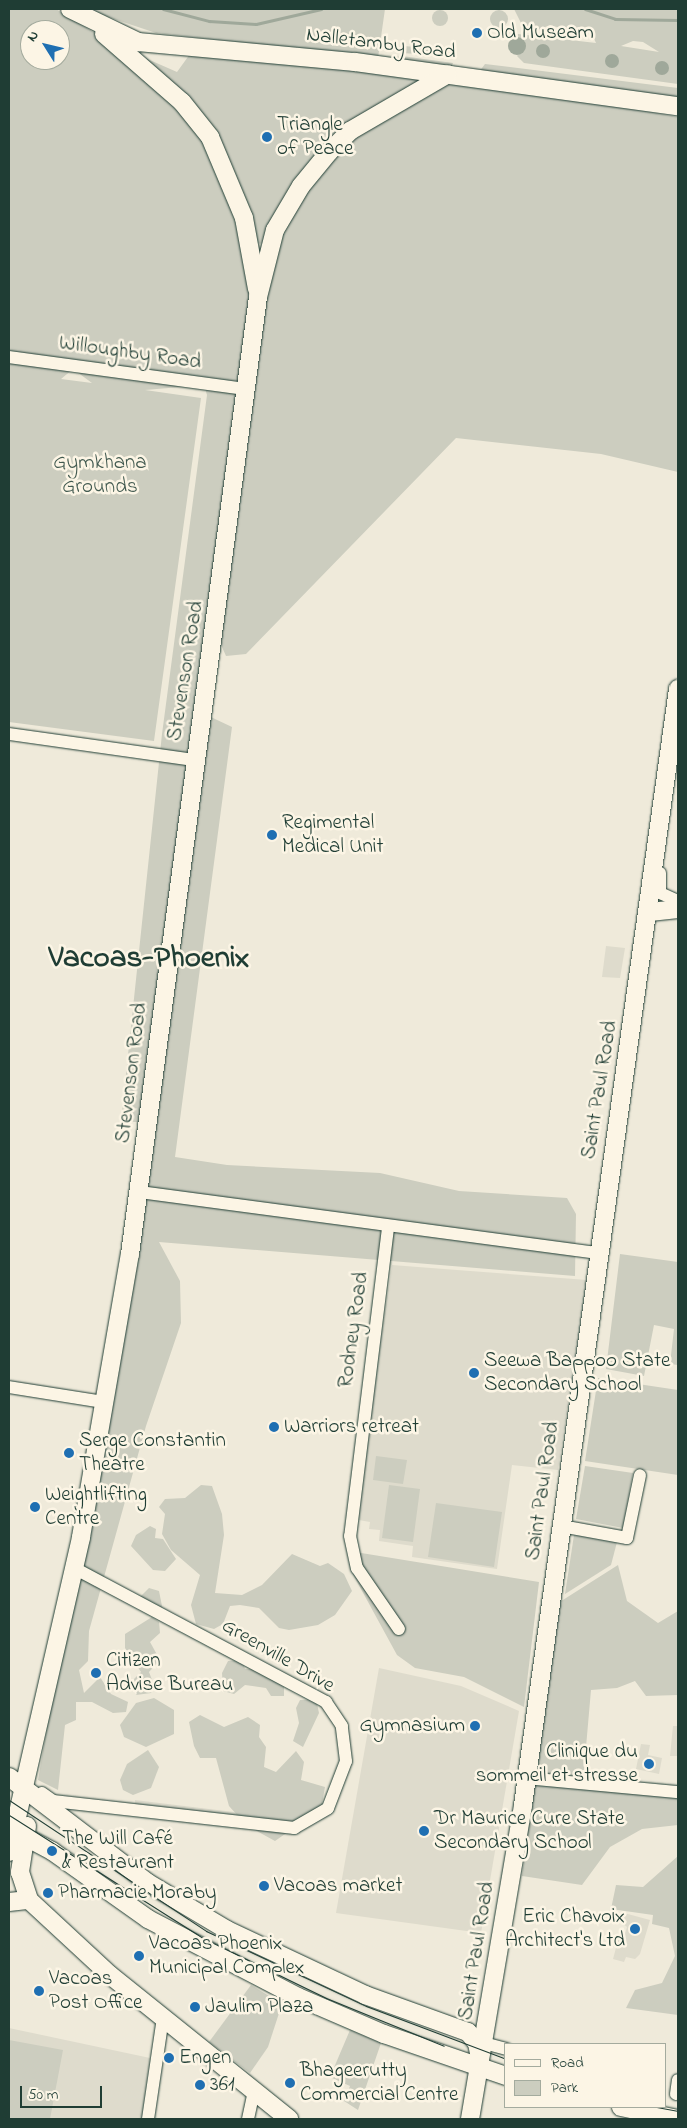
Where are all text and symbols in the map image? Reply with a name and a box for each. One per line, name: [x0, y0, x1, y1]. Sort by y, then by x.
north arrow: [20, 20, 70, 70]
place label: Old Museam: [487, 20, 594, 46]
street label: Nalletamby Road: [305, 22, 457, 66]
text: N: [22, 26, 45, 46]
marker: Old Museam: [471, 27, 483, 39]
place label: Triangle of Peace: [277, 112, 353, 162]
marker: Triangle of Peace: [261, 131, 273, 143]
street label: Willoughby Road: [57, 331, 203, 375]
park label: Gymkhana Grounds: [53, 450, 147, 500]
street label: Stevenson Road: [163, 599, 209, 743]
place label: Regimental Medical Unit: [282, 810, 384, 860]
marker: Regimental Medical Unit: [266, 829, 278, 841]
district label: Vacoas-Phoenix: [49, 940, 249, 978]
street label: Stevenson Road: [111, 1001, 153, 1145]
street label: Saint Paul Road: [577, 1019, 623, 1161]
street label: Rodney Road: [333, 1270, 375, 1390]
place label: Seewa Bappoo State Secondary School: [484, 1348, 670, 1398]
marker: Seewa Bappoo State Secondary School: [468, 1367, 480, 1379]
place label: Warriors retreat: [284, 1414, 419, 1440]
street label: Saint Paul Road: [521, 1420, 565, 1562]
marker: Warriors retreat: [268, 1421, 280, 1433]
place label: Serge Constantin Theatre: [79, 1428, 226, 1478]
marker: Serge Constantin Theatre: [63, 1447, 75, 1459]
place label: Weightlifting Centre: [45, 1482, 147, 1532]
marker: Weightlifting Centre: [29, 1501, 41, 1513]
street label: Greenville Drive: [217, 1614, 339, 1698]
place label: Citizen Advise Bureau: [106, 1648, 233, 1698]
marker: Citizen Advise Bureau: [90, 1667, 102, 1679]
place label: Gymnasium: [359, 1713, 465, 1739]
marker: Gymnasium: [469, 1720, 481, 1732]
place label: Clinique du sommeil et stresse: [476, 1739, 638, 1789]
marker: Clinique du sommeil et stresse: [642, 1757, 656, 1771]
place label: Dr Maurice Cure State Secondary School: [434, 1806, 624, 1856]
marker: Dr Maurice Cure State Secondary School: [418, 1825, 430, 1837]
place label: The Will Café & Restaurant: [62, 1826, 174, 1876]
marker: The Will Café & Restaurant: [46, 1845, 58, 1857]
place label: Vacoas market: [274, 1873, 403, 1899]
place label: Pharmacie Moraby: [58, 1880, 216, 1906]
marker: Vacoas market: [258, 1880, 270, 1892]
street label: Saint Paul Road: [454, 1880, 500, 2022]
marker: Pharmacie Moraby: [42, 1887, 54, 1899]
place label: Eric Chavoix Architect's Ltd: [505, 1904, 625, 1954]
marker: Eric Chavoix Architect's Ltd: [629, 1923, 641, 1935]
place label: Vacoas Phoenix Municipal Complex: [149, 1931, 304, 1981]
marker: Vacoas Phoenix Municipal Complex: [133, 1950, 145, 1962]
place label: Vacoas Post Office: [49, 1966, 142, 2016]
marker: Vacoas Post Office: [33, 1985, 45, 1997]
place label: Jaulim Plaza: [205, 1994, 313, 2020]
marker: Jaulim Plaza: [189, 2001, 201, 2013]
legend: [504, 2043, 667, 2108]
place label: Engen: [179, 2045, 231, 2071]
marker: Engen: [163, 2052, 175, 2064]
text: Road: [551, 2052, 584, 2074]
place label: Bhageerutty Commercial Centre: [300, 2058, 458, 2108]
place label: 361: [210, 2072, 235, 2098]
scale bar: [22, 2076, 105, 2108]
marker: Bhageerutty Commercial Centre: [284, 2077, 296, 2089]
text: Park: [551, 2077, 578, 2099]
marker: 361: [194, 2079, 206, 2091]
text: 50 m: [28, 2084, 58, 2106]

